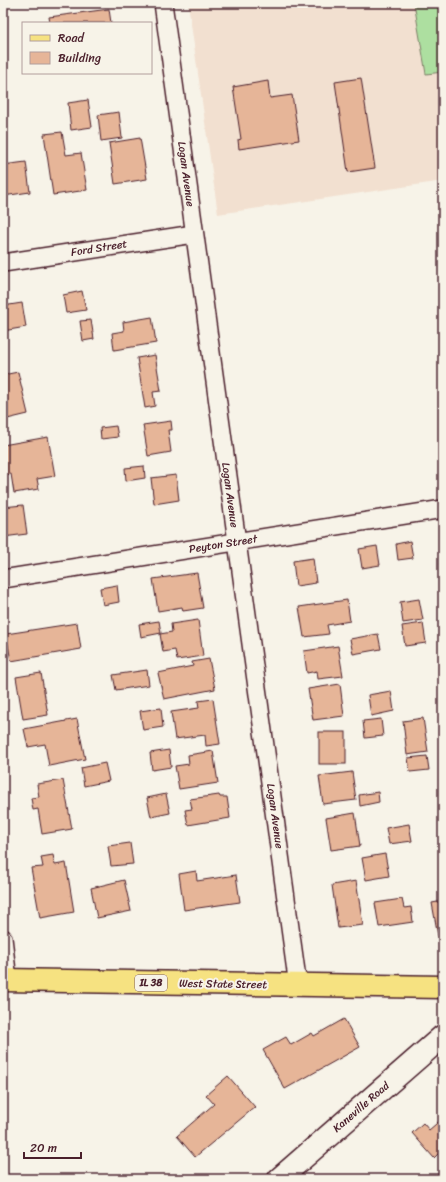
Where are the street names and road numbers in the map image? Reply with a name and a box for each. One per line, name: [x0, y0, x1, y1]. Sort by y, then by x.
street label: Logan Avenue: [172, 140, 200, 208]
street label: Ford Street: [70, 234, 129, 262]
street label: Logan Avenue: [216, 461, 244, 529]
street label: Peyton Street: [187, 529, 259, 559]
street label: Logan Avenue: [261, 782, 289, 850]
street label: West State Street: [179, 974, 267, 994]
road number: IL 38: [135, 975, 167, 991]
street label: Kaneville Road: [328, 1076, 395, 1137]

